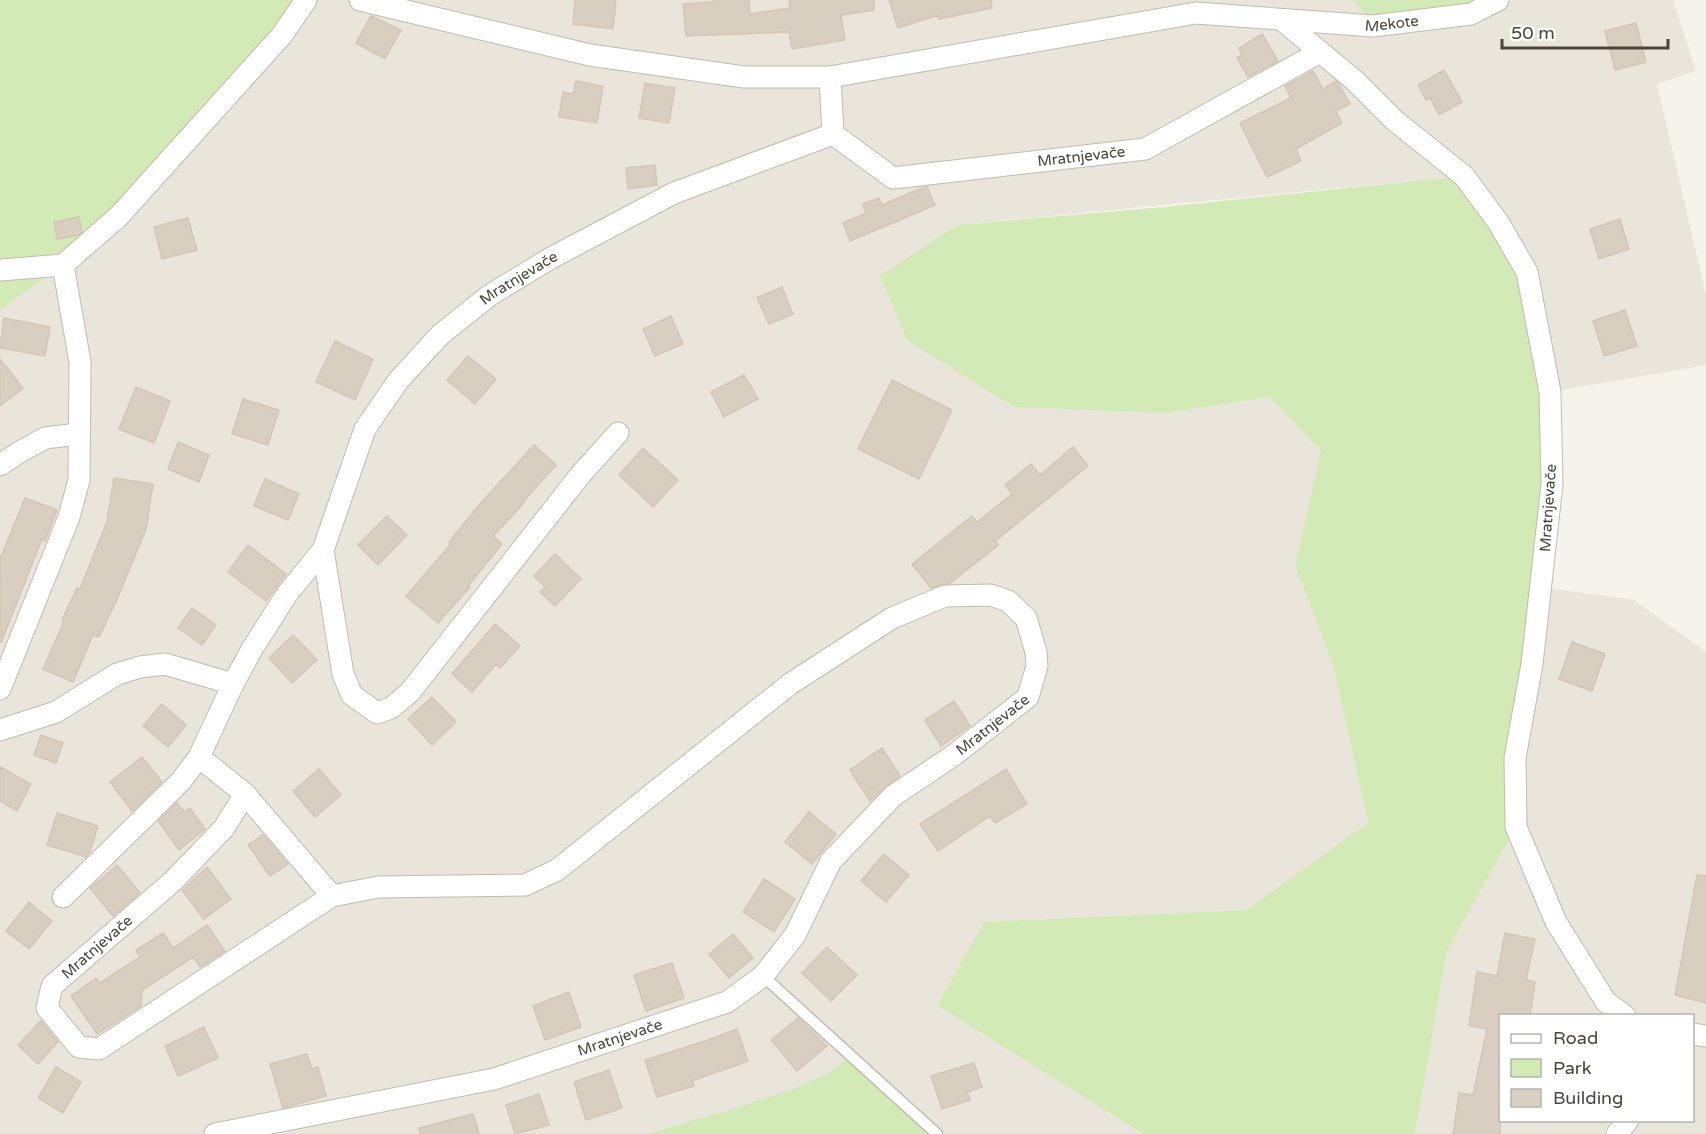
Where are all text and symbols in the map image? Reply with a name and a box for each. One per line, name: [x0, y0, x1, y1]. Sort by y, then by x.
street label: Mekote: [1364, 11, 1420, 35]
scale bar: [1502, 12, 1668, 50]
text: 50 m: [1511, 22, 1555, 44]
street label: Mratnjevače: [1037, 142, 1126, 170]
street label: Mratnjevače: [476, 247, 561, 309]
street label: Mratnjevače: [1536, 463, 1560, 553]
street label: Mratnjevače: [952, 690, 1033, 759]
street label: Mratnjevače: [58, 911, 136, 983]
legend: [1499, 1014, 1694, 1122]
street label: Mratnjevače: [575, 1015, 665, 1060]
text: Road: [1553, 1027, 1598, 1049]
text: Park: [1553, 1057, 1592, 1079]
text: Building: [1553, 1087, 1623, 1109]

